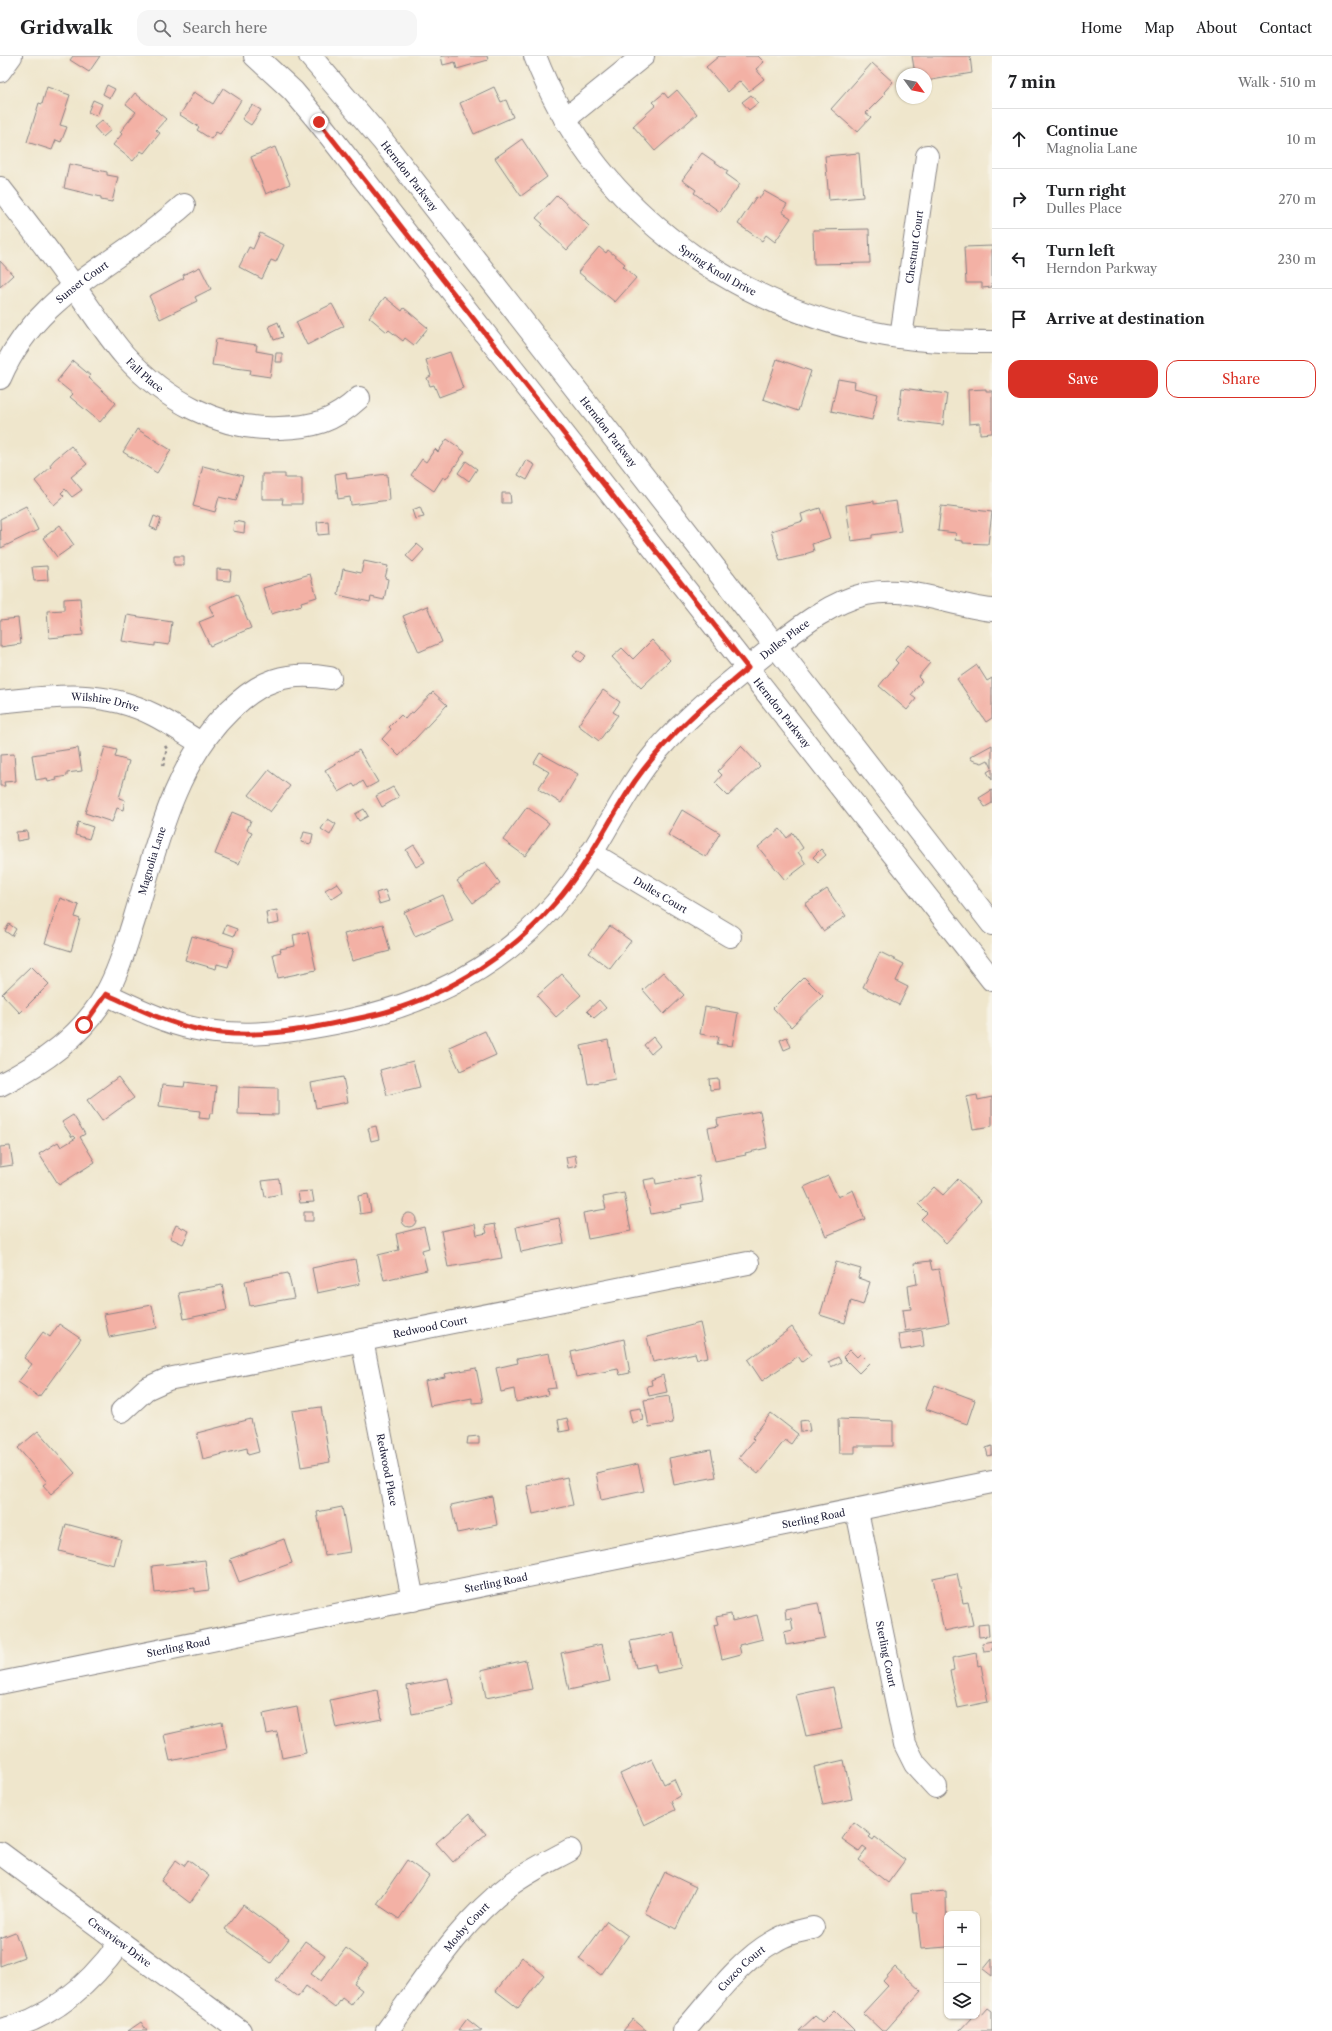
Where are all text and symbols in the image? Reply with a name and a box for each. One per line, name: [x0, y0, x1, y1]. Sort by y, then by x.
search box: [137, 10, 417, 46]
text: Gridwalk: [20, 16, 113, 39]
icon: search: [151, 17, 173, 39]
text: Search here: [183, 18, 268, 37]
text: Home: [1081, 19, 1122, 37]
text: Map: [1144, 19, 1174, 37]
text: About: [1196, 19, 1237, 37]
text: Contact: [1259, 19, 1312, 37]
north arrow: [896, 68, 932, 104]
text: 7 min: [1008, 72, 1056, 92]
text: Walk · 510 m: [1238, 74, 1316, 90]
route end: [310, 113, 328, 131]
text: Continue: [1046, 121, 1118, 140]
icon: ahead: [1008, 128, 1030, 150]
text: 10 m: [1287, 131, 1316, 147]
street label: Herndon Parkway: [378, 138, 442, 214]
text: Magnolia Lane: [1046, 140, 1138, 156]
text: Turn right: [1046, 181, 1126, 200]
icon: right: [1008, 188, 1030, 210]
text: 270 m: [1278, 191, 1316, 207]
text: Dulles Place: [1046, 200, 1122, 216]
street label: Chestnut Court: [902, 209, 926, 284]
street label: Spring Knoll Drive: [677, 241, 759, 298]
text: Turn left: [1046, 241, 1115, 260]
icon: left: [1008, 248, 1030, 270]
text: 230 m: [1278, 251, 1316, 267]
street label: Sunset Court: [53, 258, 111, 306]
text: Herndon Parkway: [1046, 260, 1157, 276]
icon: arrive: [1008, 308, 1030, 330]
text: Arrive at destination: [1046, 309, 1205, 328]
street label: Fall Place: [123, 355, 167, 395]
button: Save: [1008, 360, 1158, 398]
button: Share: [1166, 360, 1316, 398]
street label: Herndon Parkway: [577, 394, 641, 470]
street label: Dulles Place: [757, 616, 812, 662]
street label: Herndon Parkway: [751, 675, 814, 751]
street label: Wilshire Drive: [70, 690, 141, 714]
street label: Magnolia Lane: [135, 824, 168, 896]
street label: Dulles Court: [631, 873, 690, 916]
route start: [75, 1016, 93, 1034]
street label: Redwood Court: [392, 1313, 469, 1340]
street label: Redwood Place: [374, 1432, 401, 1507]
street label: Sterling Road: [781, 1505, 846, 1531]
street label: Sterling Road: [463, 1570, 529, 1595]
street label: Sterling Court: [873, 1620, 900, 1689]
street label: Sterling Road: [146, 1634, 211, 1660]
street label: Mosby Court: [441, 1899, 492, 1954]
map controls: [944, 1911, 980, 2019]
button: +: [944, 1911, 980, 1947]
street label: Crestview Drive: [85, 1914, 154, 1970]
street label: Cuzco Court: [715, 1942, 768, 1994]
button: −: [944, 1947, 980, 1983]
button: layers: [944, 1983, 980, 2019]

